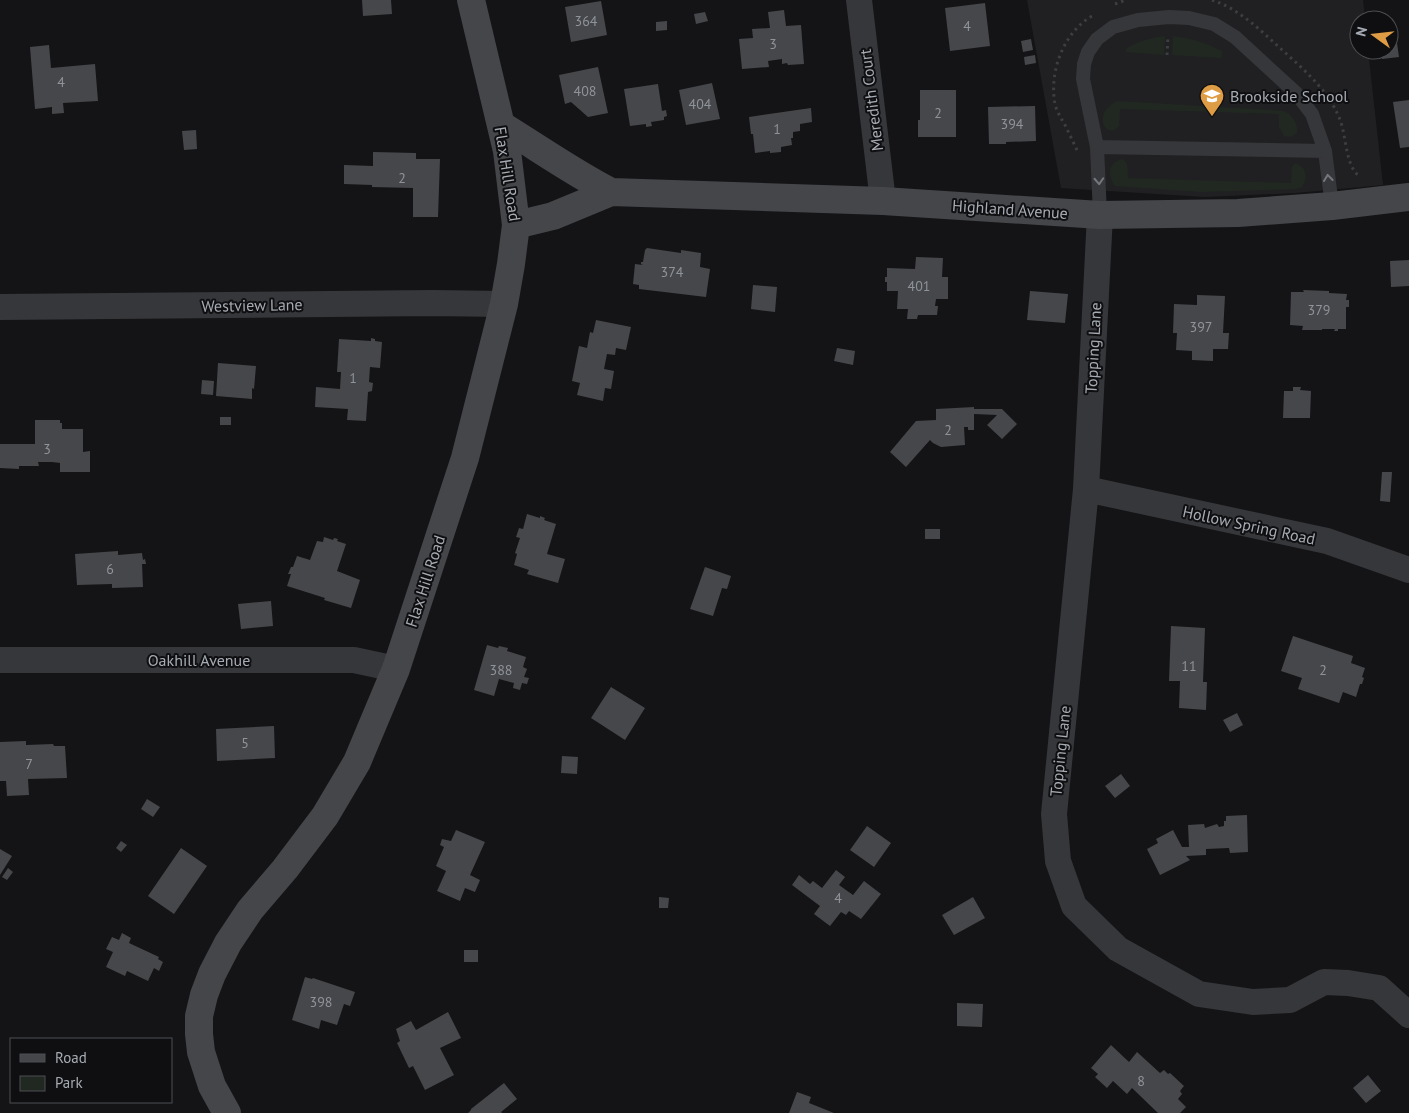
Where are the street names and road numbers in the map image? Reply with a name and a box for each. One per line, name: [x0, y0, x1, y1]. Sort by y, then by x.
street label: Meredith Court: [855, 47, 887, 152]
street label: Flax Hill Road: [491, 125, 525, 223]
street label: Highland Avenue: [951, 195, 1069, 223]
street label: Westview Lane: [201, 294, 303, 316]
street label: Topping Lane: [1081, 302, 1105, 394]
street label: Hollow Spring Road: [1181, 501, 1317, 549]
street label: Flax Hill Road: [401, 533, 449, 629]
street label: Oakhill Avenue: [148, 650, 250, 670]
street label: Topping Lane: [1045, 705, 1075, 797]

